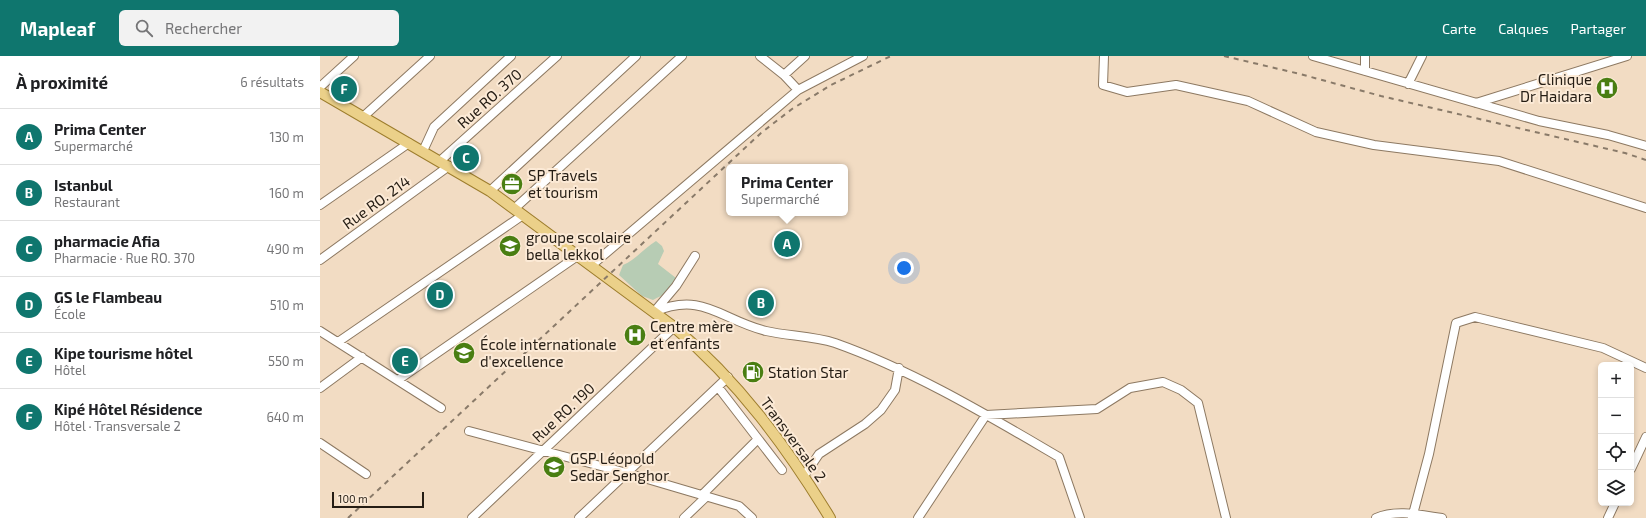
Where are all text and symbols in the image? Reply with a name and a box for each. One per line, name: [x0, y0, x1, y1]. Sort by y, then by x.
search box: [119, 10, 399, 46]
text: Mapleaf: [20, 17, 95, 40]
icon: search: [133, 17, 155, 39]
text: Rechercher: [165, 19, 242, 37]
text: Carte: [1442, 20, 1476, 37]
text: Calques: [1498, 20, 1549, 37]
text: Partager: [1571, 20, 1626, 37]
street label: Rue RO. 370: [453, 64, 525, 132]
place label: Clinique Dr Haidara: [1520, 70, 1592, 105]
text: À proximité: [16, 72, 108, 92]
text: 6 résultats: [240, 74, 304, 90]
pin: F: [331, 74, 357, 104]
hospital icon: Clinique Dr Haidara: [1594, 75, 1620, 101]
text: Prima Center: [54, 120, 146, 138]
text: A: [25, 129, 33, 145]
text: 130 m: [269, 129, 304, 145]
text: Supermarché: [54, 138, 133, 154]
pin: C: [453, 143, 479, 173]
popup: [726, 164, 848, 216]
place label: SP Travels et tourism: [528, 166, 598, 201]
office icon: SP Travels et tourism: [499, 171, 525, 197]
street label: Rue RO. 214: [339, 172, 413, 232]
text: Prima Center: [741, 173, 833, 191]
text: Istanbul: [54, 176, 113, 194]
text: B: [25, 185, 33, 201]
text: 160 m: [269, 185, 304, 201]
text: Supermarché: [741, 191, 820, 207]
text: Restaurant: [54, 194, 120, 210]
place label: groupe scolaire bella lekkol: [526, 228, 631, 263]
pin: A: [774, 229, 800, 259]
text: pharmacie Afia: [54, 232, 160, 250]
school or university icon: groupe scolaire bella lekkol: [497, 233, 523, 259]
text: C: [25, 241, 33, 257]
text: 490 m: [266, 241, 304, 257]
text: Pharmacie · Rue RO. 370: [54, 250, 195, 266]
your location: [894, 258, 914, 278]
pin: D: [427, 280, 453, 310]
text: GS le Flambeau: [54, 288, 162, 306]
pin: B: [748, 288, 774, 318]
text: D: [25, 297, 33, 313]
text: 510 m: [270, 297, 304, 313]
text: École: [54, 306, 86, 322]
place label: Centre mère et enfants: [650, 317, 733, 352]
hospital icon: Centre mère et enfants: [622, 322, 648, 348]
place label: École internationale d'excellence: [480, 335, 617, 370]
school or university icon: École internationale d'excellence: [451, 340, 477, 366]
text: Kipe tourisme hôtel: [54, 344, 193, 362]
pin: E: [392, 346, 418, 376]
text: E: [25, 353, 33, 369]
text: 550 m: [268, 353, 304, 369]
fuel station icon: Station Star: [740, 359, 766, 385]
text: Hôtel: [54, 362, 86, 378]
map controls: [1598, 362, 1634, 506]
button: +: [1598, 362, 1634, 398]
place label: Station Star: [768, 363, 849, 381]
street label: Rue RO. 190: [528, 379, 598, 445]
street label: Transversale 2: [757, 393, 831, 485]
button: −: [1598, 398, 1634, 434]
text: Kipé Hôtel Résidence: [54, 400, 203, 418]
text: F: [25, 409, 33, 425]
text: 640 m: [266, 409, 304, 425]
text: Hôtel · Transversale 2: [54, 418, 181, 434]
button: locate: [1598, 434, 1634, 470]
place label: GSP Léopold Sedar Senghor: [570, 449, 669, 484]
school or university icon: GSP Léopold Sedar Senghor: [541, 454, 567, 480]
button: layers: [1598, 470, 1634, 506]
scale bar: [332, 490, 424, 509]
text: 100 m: [338, 492, 368, 505]

